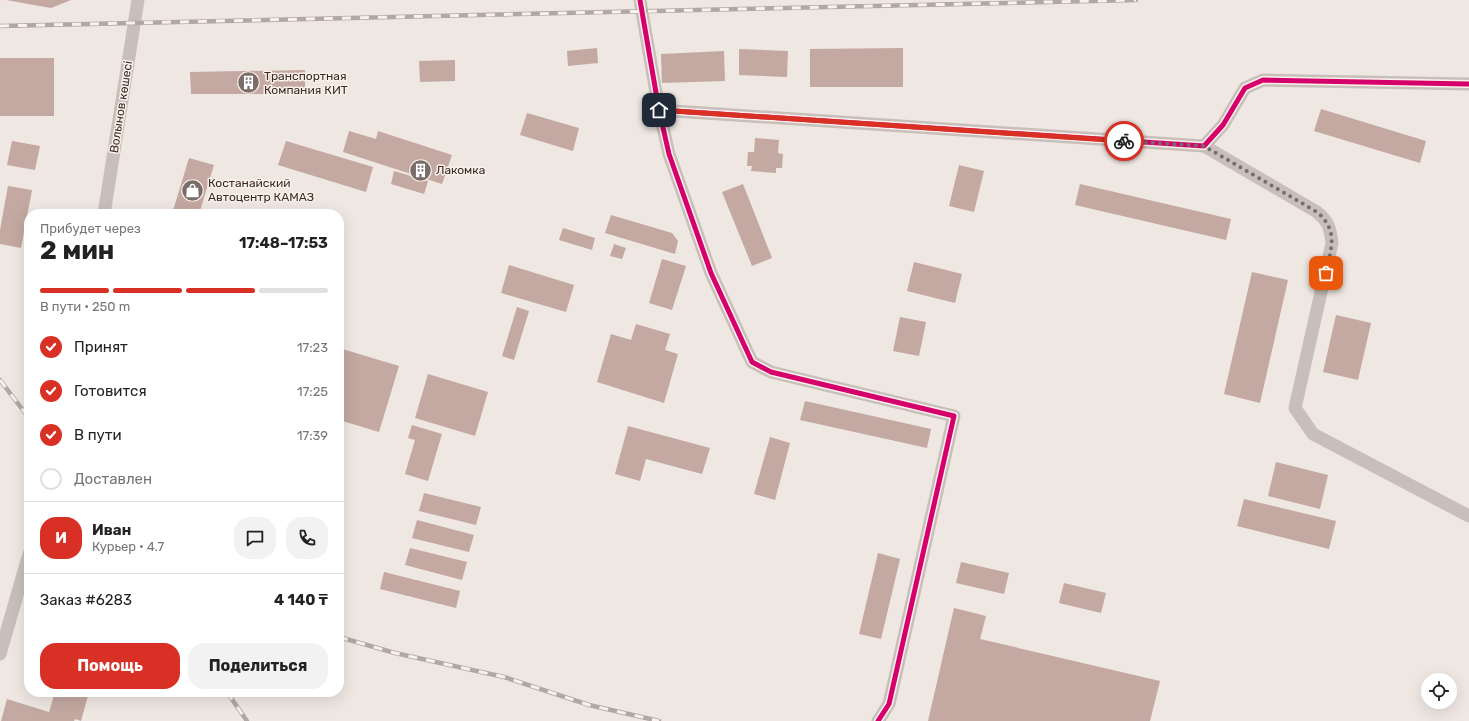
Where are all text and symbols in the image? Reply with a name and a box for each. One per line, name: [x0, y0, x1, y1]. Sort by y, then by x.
street label: Волынов көшесі: [107, 60, 135, 154]
place label: Транспортная Компания КИТ: [264, 69, 348, 97]
building icon: Транспортная Компания КИТ: [235, 70, 261, 96]
pin: [642, 93, 676, 127]
icon: home: [648, 99, 670, 121]
courier: [1104, 121, 1144, 161]
icon: bike: [1113, 130, 1135, 152]
building icon: Лакомка: [408, 157, 434, 183]
place label: Лакомка: [436, 163, 485, 177]
place label: Костанайский Автоцентр КАМАЗ: [208, 176, 314, 204]
shop icon: Костанайский Автоцентр КАМАЗ: [180, 177, 206, 203]
text: Прибудет через: [40, 221, 141, 236]
text: 17:48–17:53: [239, 234, 328, 252]
text: 2 мин: [40, 235, 114, 266]
pin: [1309, 256, 1343, 290]
icon: bag: [1315, 262, 1337, 284]
text: В пути · 250 m: [40, 299, 130, 314]
icon: check: [40, 336, 62, 358]
text: Принят: [74, 338, 128, 356]
text: 17:23: [297, 340, 328, 355]
icon: check: [40, 380, 62, 402]
text: Готовится: [74, 382, 147, 400]
text: 17:25: [297, 384, 328, 399]
icon: check: [40, 424, 62, 446]
text: В пути: [74, 426, 122, 444]
text: 17:39: [297, 428, 328, 443]
text: Доставлен: [74, 470, 152, 488]
button: chat: [234, 517, 276, 559]
button: phone: [286, 517, 328, 559]
text: Иван: [92, 521, 131, 539]
text: И: [55, 529, 67, 547]
text: Курьер · 4.7: [92, 539, 164, 554]
text: Заказ #6283: [40, 591, 132, 609]
text: 4 140 ₸: [274, 591, 328, 609]
button: Помощь: [40, 643, 180, 689]
button: Поделиться: [188, 643, 328, 689]
map controls: [1421, 673, 1457, 709]
button: locate: [1421, 673, 1457, 709]

